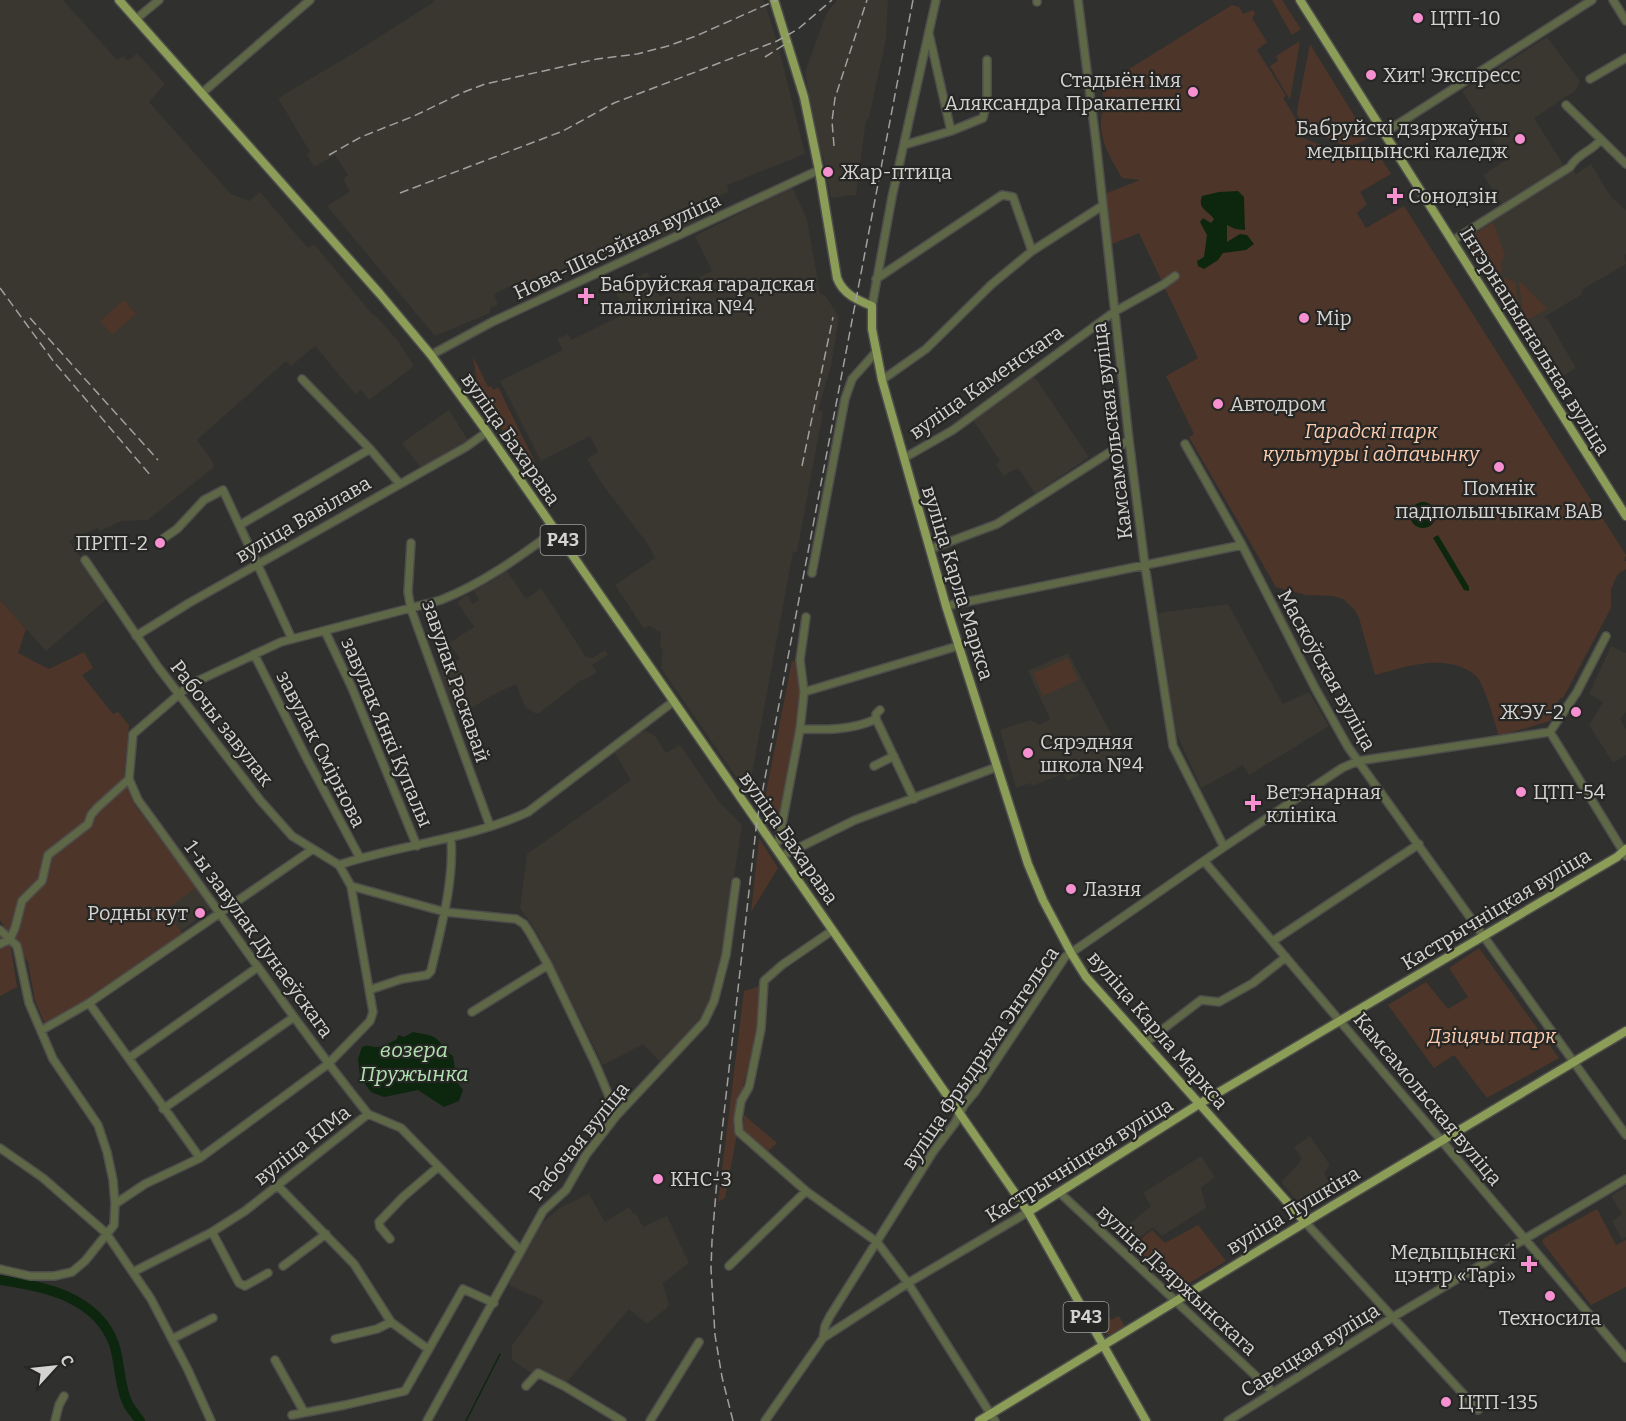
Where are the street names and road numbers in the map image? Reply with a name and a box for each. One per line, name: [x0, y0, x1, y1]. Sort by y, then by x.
street label: Нова-Шасэйная вуліца: [510, 187, 724, 305]
street label: Інтэрнацыянальная вуліца: [1455, 222, 1615, 460]
street label: вуліца Каменскага: [904, 320, 1068, 444]
street label: Камсамольская вуліца: [1087, 321, 1137, 541]
street label: вуліца Бахарава: [456, 368, 566, 510]
street label: вуліца Вавілава: [231, 471, 375, 567]
street label: вуліца Карла Маркса: [917, 483, 999, 683]
road number: Р43: [540, 525, 586, 555]
street label: Маскоўская вуліца: [1273, 585, 1381, 755]
street label: завулак Раскавай: [417, 597, 495, 765]
street label: завулак Янкі Купалы: [336, 634, 438, 831]
street label: Рабочы завулак: [166, 655, 279, 791]
street label: завулак Смірнова: [271, 667, 371, 831]
street label: вуліца Бахарава: [734, 767, 844, 909]
street label: 1-ы завулак Дунаеўскага: [179, 836, 339, 1042]
street label: Кастрычніцкая вуліца: [1397, 843, 1595, 975]
street label: вуліца Фрыдрыха Энгельса: [896, 942, 1064, 1174]
street label: вуліца Карла Маркса: [1083, 946, 1233, 1114]
street label: Камсамольская вуліца: [1349, 1008, 1507, 1190]
street label: Рабочая вуліца: [524, 1077, 634, 1205]
street label: Кастрычніцкая вуліца: [981, 1092, 1177, 1228]
street label: вуліца КІМа: [249, 1100, 355, 1190]
street label: вуліца Пушкіна: [1222, 1161, 1364, 1259]
street label: вуліца Дзяржынскага: [1092, 1200, 1262, 1360]
street label: Савецкая вуліца: [1236, 1298, 1384, 1402]
road number: Р43: [1064, 1302, 1108, 1332]

